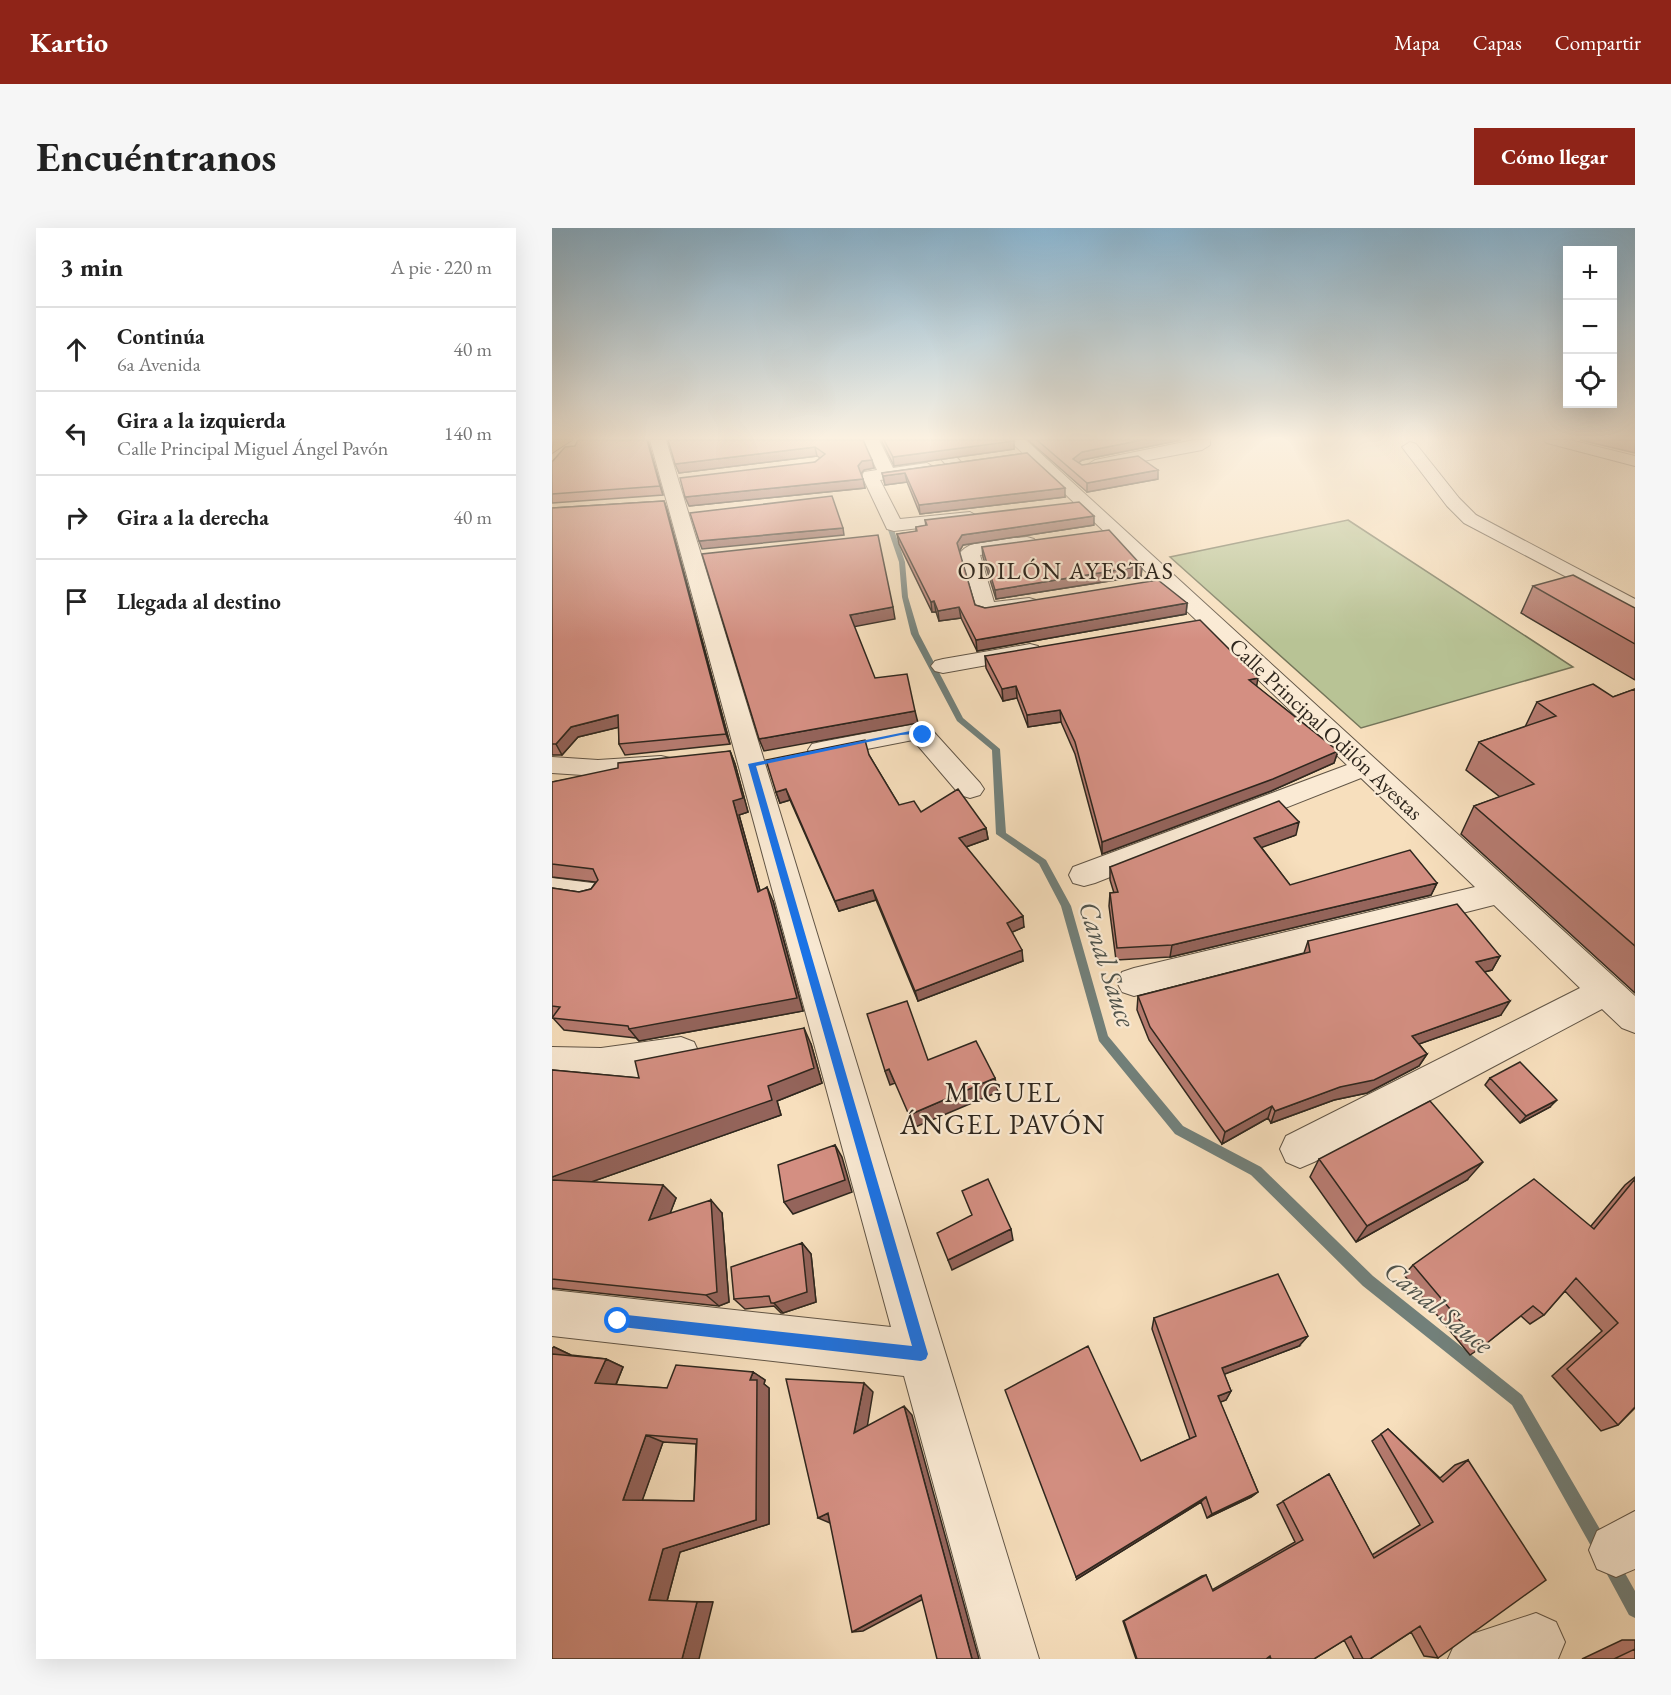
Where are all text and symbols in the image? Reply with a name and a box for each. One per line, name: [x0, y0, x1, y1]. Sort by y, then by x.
text: Kartio: [30, 24, 108, 60]
text: Mapa: [1394, 29, 1440, 56]
text: Capas: [1473, 29, 1522, 56]
text: Compartir: [1555, 29, 1641, 56]
button: Cómo llegar: [1474, 128, 1635, 185]
text: Encuéntranos: [36, 129, 276, 184]
map controls: [1563, 246, 1617, 408]
button: +: [1563, 246, 1617, 300]
text: 3 min: [60, 250, 123, 284]
text: A pie · 220 m: [391, 254, 492, 280]
button: −: [1563, 300, 1617, 354]
text: Continúa: [117, 322, 205, 351]
icon: ahead: [60, 333, 93, 366]
text: 40 m: [453, 336, 492, 362]
text: 6a Avenida: [117, 351, 201, 377]
button: locate: [1563, 354, 1617, 408]
text: Gira a la izquierda: [117, 406, 286, 435]
icon: left: [60, 417, 93, 450]
text: 140 m: [444, 420, 492, 446]
text: Calle Principal Miguel Ángel Pavón: [117, 435, 388, 461]
icon: right: [60, 501, 93, 534]
text: Gira a la derecha: [117, 503, 269, 532]
text: 40 m: [453, 504, 492, 530]
district label: ODILÓN AYESTAS: [958, 555, 1174, 586]
icon: arrive: [60, 585, 93, 618]
text: Llegada al destino: [117, 587, 281, 616]
street label: Calle Principal Odilón Ayestas: [1223, 631, 1429, 827]
route end: [909, 721, 935, 747]
water label: Canal Sauce: [1071, 896, 1145, 1032]
district label: MIGUEL ÁNGEL PAVÓN: [899, 1074, 1106, 1142]
water label: Canal Sauce: [1377, 1252, 1501, 1362]
route start: [604, 1307, 630, 1333]

